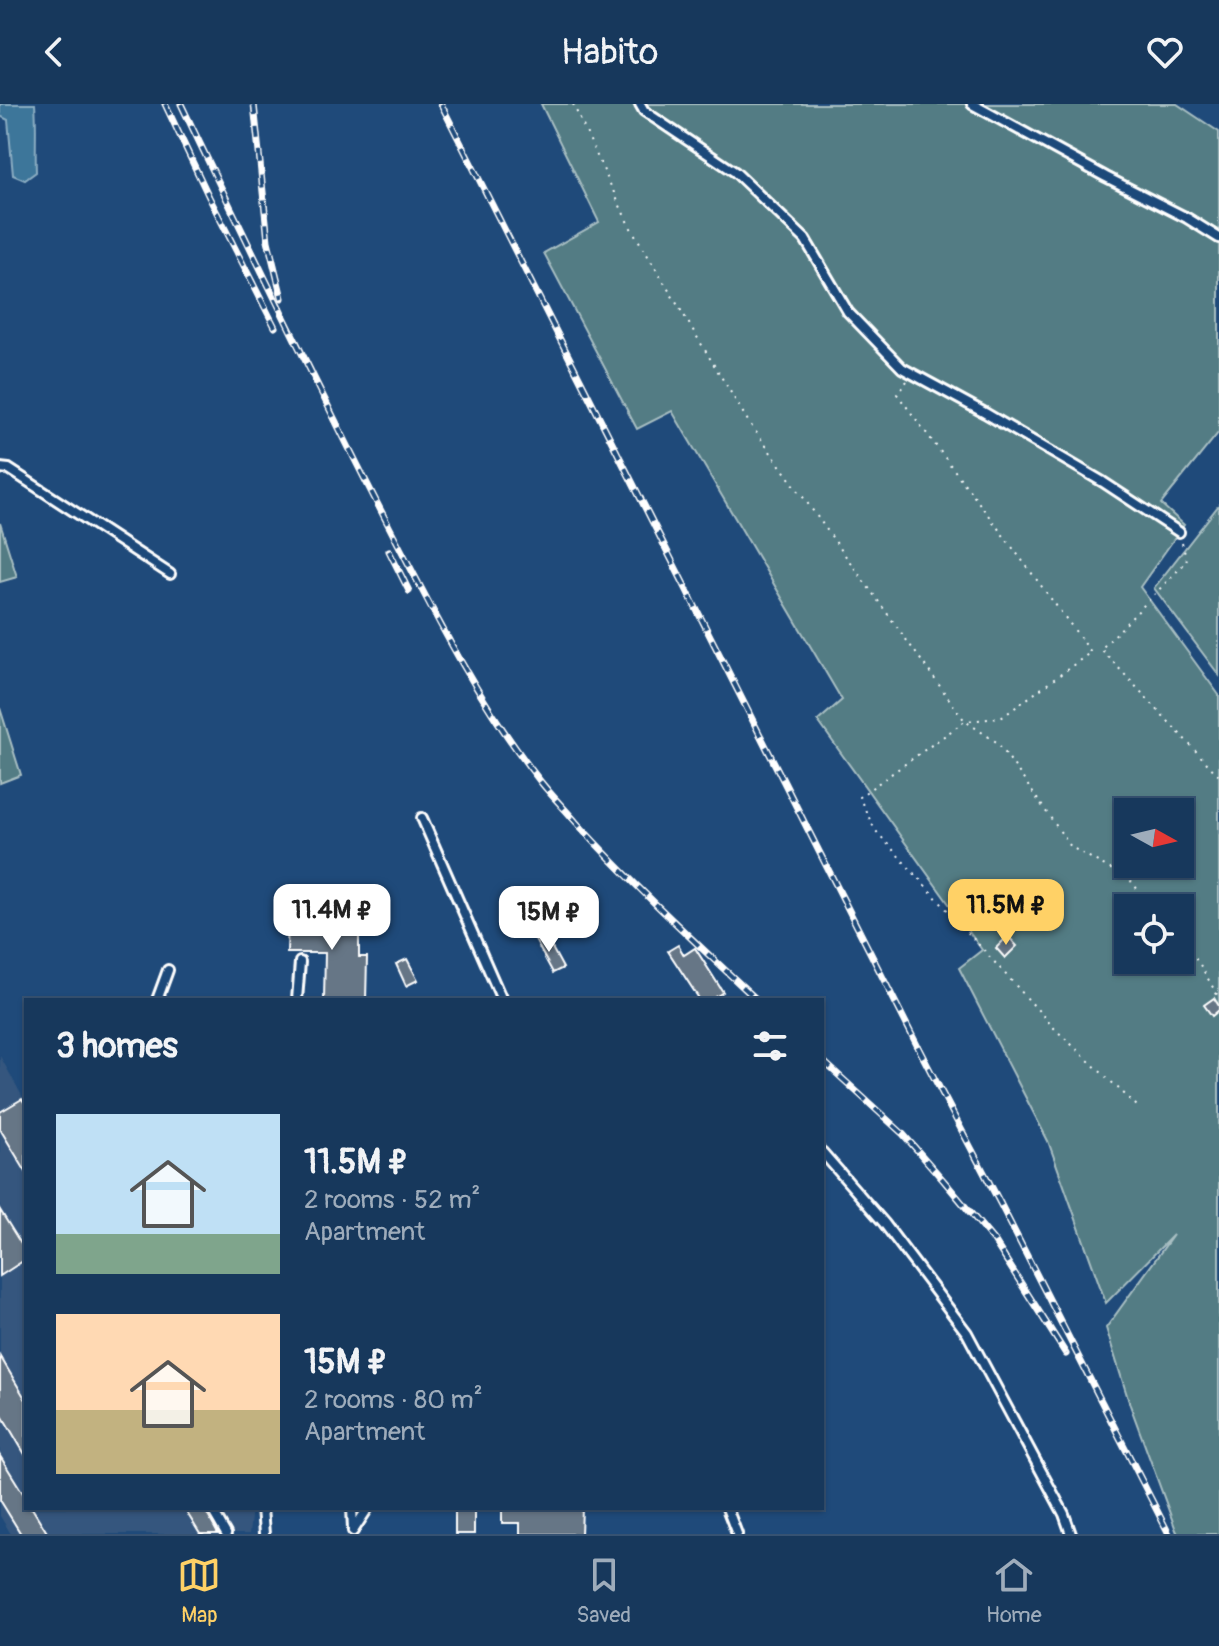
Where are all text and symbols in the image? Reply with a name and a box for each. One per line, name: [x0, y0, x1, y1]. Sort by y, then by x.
icon: back: [32, 30, 76, 74]
text: Habito: [561, 30, 658, 75]
icon: heart: [1143, 30, 1187, 74]
north arrow: [1114, 798, 1194, 878]
map controls: [1114, 798, 1194, 974]
pin: 11.5M ₽: [932, 879, 1080, 947]
pin: 11.4M ₽: [258, 884, 406, 952]
pin: 15M ₽: [493, 886, 605, 954]
text: 11.5M ₽: [966, 889, 1046, 921]
text: 11.4M ₽: [291, 894, 373, 926]
button: locate: [1114, 894, 1194, 974]
text: 15M ₽: [517, 896, 581, 928]
icon: filters: [748, 1024, 792, 1068]
text: 3 homes: [56, 1025, 178, 1068]
text: 11.5M ₽: [304, 1141, 409, 1184]
icon: home: [120, 1146, 216, 1242]
text: 2 rooms · 52 m²: [304, 1184, 480, 1216]
text: Apartment: [304, 1216, 425, 1248]
text: 15M ₽: [304, 1341, 388, 1384]
icon: home: [120, 1346, 216, 1442]
text: 2 rooms · 80 m²: [304, 1384, 483, 1416]
text: Apartment: [304, 1416, 425, 1448]
tab: Map: [177, 1553, 221, 1629]
tab: Saved: [576, 1553, 631, 1629]
tab: Home: [986, 1553, 1041, 1629]

